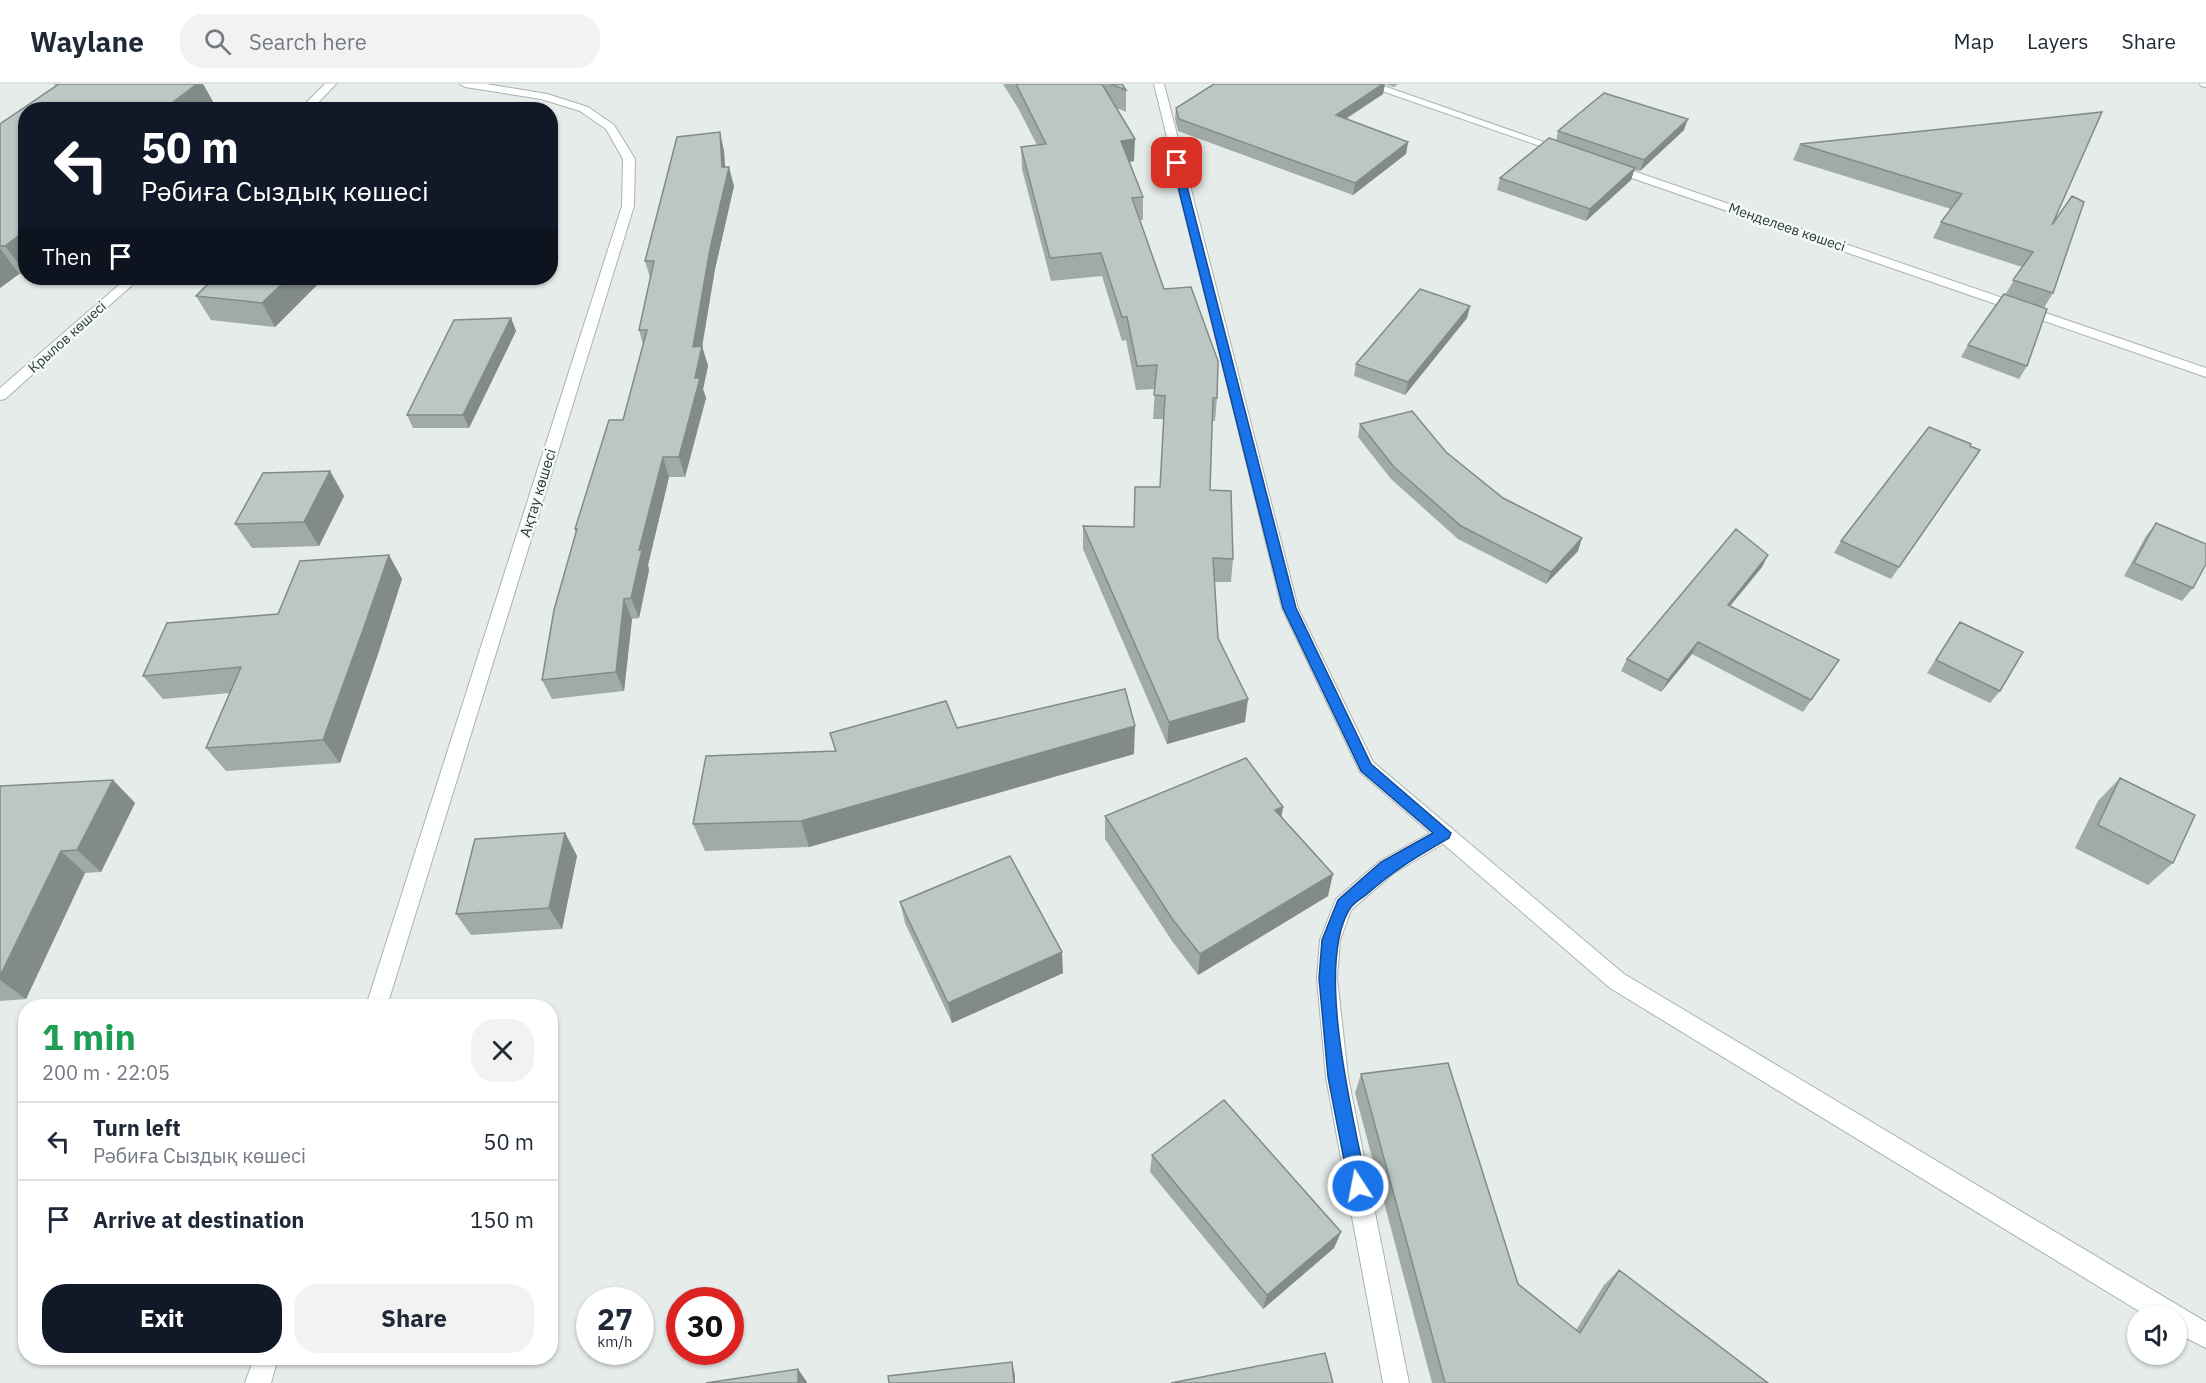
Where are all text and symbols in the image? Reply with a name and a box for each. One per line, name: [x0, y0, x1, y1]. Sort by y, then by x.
search box: [180, 14, 600, 68]
text: Waylane: [30, 23, 144, 60]
icon: search: [201, 25, 234, 58]
text: Search here: [249, 27, 367, 56]
text: Map: [1954, 27, 1994, 55]
text: Layers: [2027, 27, 2089, 55]
text: Share: [2122, 27, 2176, 55]
text: 50 m: [141, 120, 239, 175]
icon: left: [42, 126, 120, 204]
pin: [1151, 137, 1202, 188]
icon: arrive: [1160, 146, 1193, 179]
text: Рәбиға Сыздық көшесі: [141, 173, 429, 208]
street label: Менделеев көшесі: [1726, 199, 1848, 255]
icon: arrive: [104, 240, 137, 273]
text: Then: [42, 242, 92, 271]
street label: Крылов көшесі: [24, 297, 110, 377]
street label: Ақтау көшесі: [515, 446, 560, 539]
text: 1 min: [42, 1013, 136, 1060]
button: close: [471, 1019, 534, 1082]
text: 200 m · 22:05: [42, 1059, 170, 1086]
text: Turn left: [93, 1113, 181, 1142]
icon: left: [42, 1125, 75, 1158]
text: 50 m: [483, 1127, 534, 1156]
text: Рәбиға Сыздық көшесі: [93, 1142, 306, 1169]
position arrow: [1326, 1154, 1390, 1218]
icon: arrive: [42, 1203, 75, 1236]
text: Arrive at destination: [93, 1205, 304, 1234]
text: 150 m: [470, 1205, 534, 1234]
button: Exit: [42, 1284, 282, 1353]
button: Share: [294, 1284, 534, 1353]
speed limit sign: 30: [666, 1287, 744, 1365]
text: 27: [597, 1299, 633, 1338]
map controls: [2127, 1305, 2187, 1365]
button: sound: [2127, 1305, 2187, 1365]
text: km/h: [597, 1332, 633, 1351]

